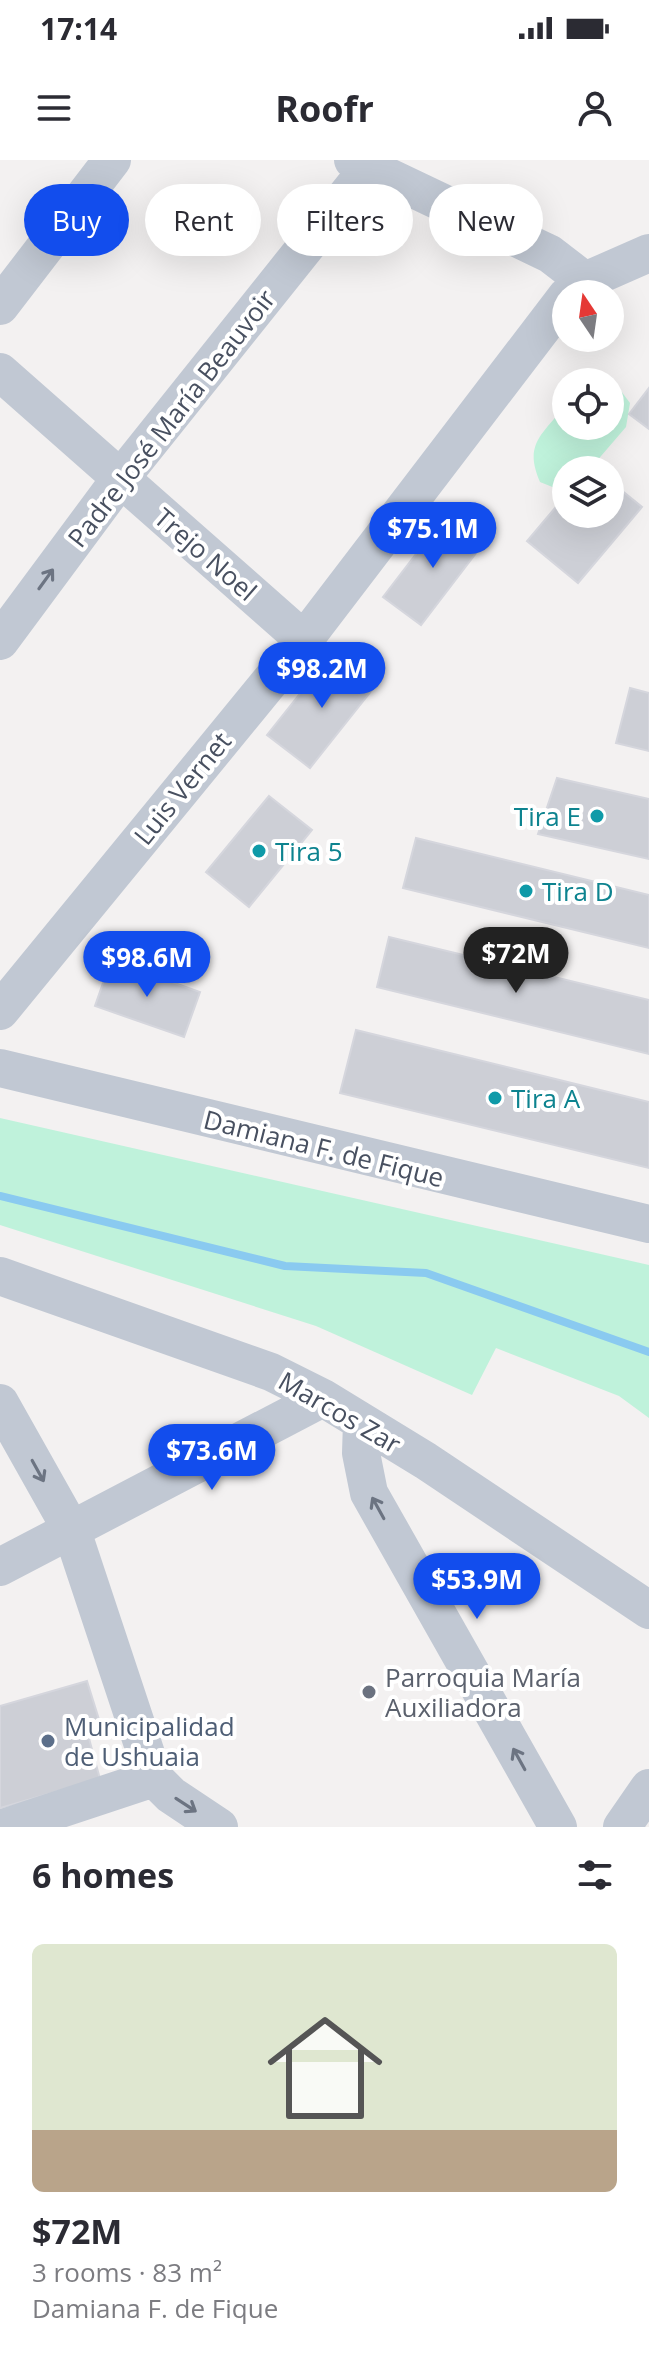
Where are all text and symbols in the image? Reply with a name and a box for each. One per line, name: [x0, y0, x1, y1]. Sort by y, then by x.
text: 17:14: [40, 8, 117, 49]
text: Roofr: [275, 84, 374, 133]
icon: menu: [32, 86, 76, 130]
icon: person: [573, 86, 617, 130]
chip: Buy: [24, 184, 129, 256]
chip: Rent: [145, 184, 261, 256]
chip: Filters: [277, 184, 413, 256]
chip: New: [429, 184, 543, 256]
north arrow: [552, 280, 624, 352]
map controls: [552, 280, 624, 528]
street label: Padre José María Beauvoir: [59, 281, 283, 554]
button: locate: [552, 368, 624, 440]
button: layers: [552, 456, 624, 528]
street label: Trejo Noel: [147, 499, 265, 609]
pin: $75.1M: [368, 502, 498, 570]
text: $75.1M: [387, 510, 479, 546]
one-way arrow: [38, 568, 55, 590]
pin: $98.2M: [257, 642, 387, 710]
text: $98.2M: [276, 650, 368, 686]
street label: Luis Vernet: [125, 724, 239, 852]
place label: Tira E: [514, 798, 581, 834]
marker: Tira E: [588, 807, 606, 825]
place label: Tira 5: [275, 833, 343, 869]
marker: Tira 5: [250, 842, 268, 860]
place label: Tira D: [542, 873, 614, 909]
marker: Tira D: [517, 882, 535, 900]
pin: $72M: [469, 927, 563, 995]
pin: $98.6M: [82, 931, 212, 999]
text: $72M: [481, 935, 551, 971]
text: $98.6M: [101, 939, 193, 975]
place label: Tira A: [511, 1080, 581, 1116]
marker: Tira A: [486, 1089, 504, 1107]
street label: Damiana F. de Fique: [200, 1101, 448, 1195]
street label: Marcos Zar: [272, 1362, 408, 1462]
pin: $73.6M: [147, 1424, 277, 1492]
text: $73.6M: [166, 1432, 258, 1468]
one-way arrow: [30, 1459, 46, 1482]
one-way arrow: [370, 1497, 386, 1520]
pin: $53.9M: [412, 1553, 542, 1621]
text: $53.9M: [431, 1561, 523, 1597]
place label: Parroquia María Auxiliadora: [385, 1659, 581, 1725]
marker: Parroquia María Auxiliadora: [360, 1683, 378, 1701]
place label: Municipalidad de Ushuaia: [64, 1708, 235, 1774]
marker: Municipalidad de Ushuaia: [39, 1732, 57, 1750]
one-way arrow: [511, 1748, 527, 1771]
one-way arrow: [174, 1798, 197, 1814]
text: 6 homes: [32, 1852, 174, 1898]
icon: filters: [573, 1853, 617, 1897]
icon: home: [253, 1996, 397, 2140]
text: $72M: [32, 2208, 122, 2254]
text: 3 rooms · 83 m²: [32, 2254, 222, 2290]
text: Damiana F. de Fique: [32, 2290, 278, 2326]

